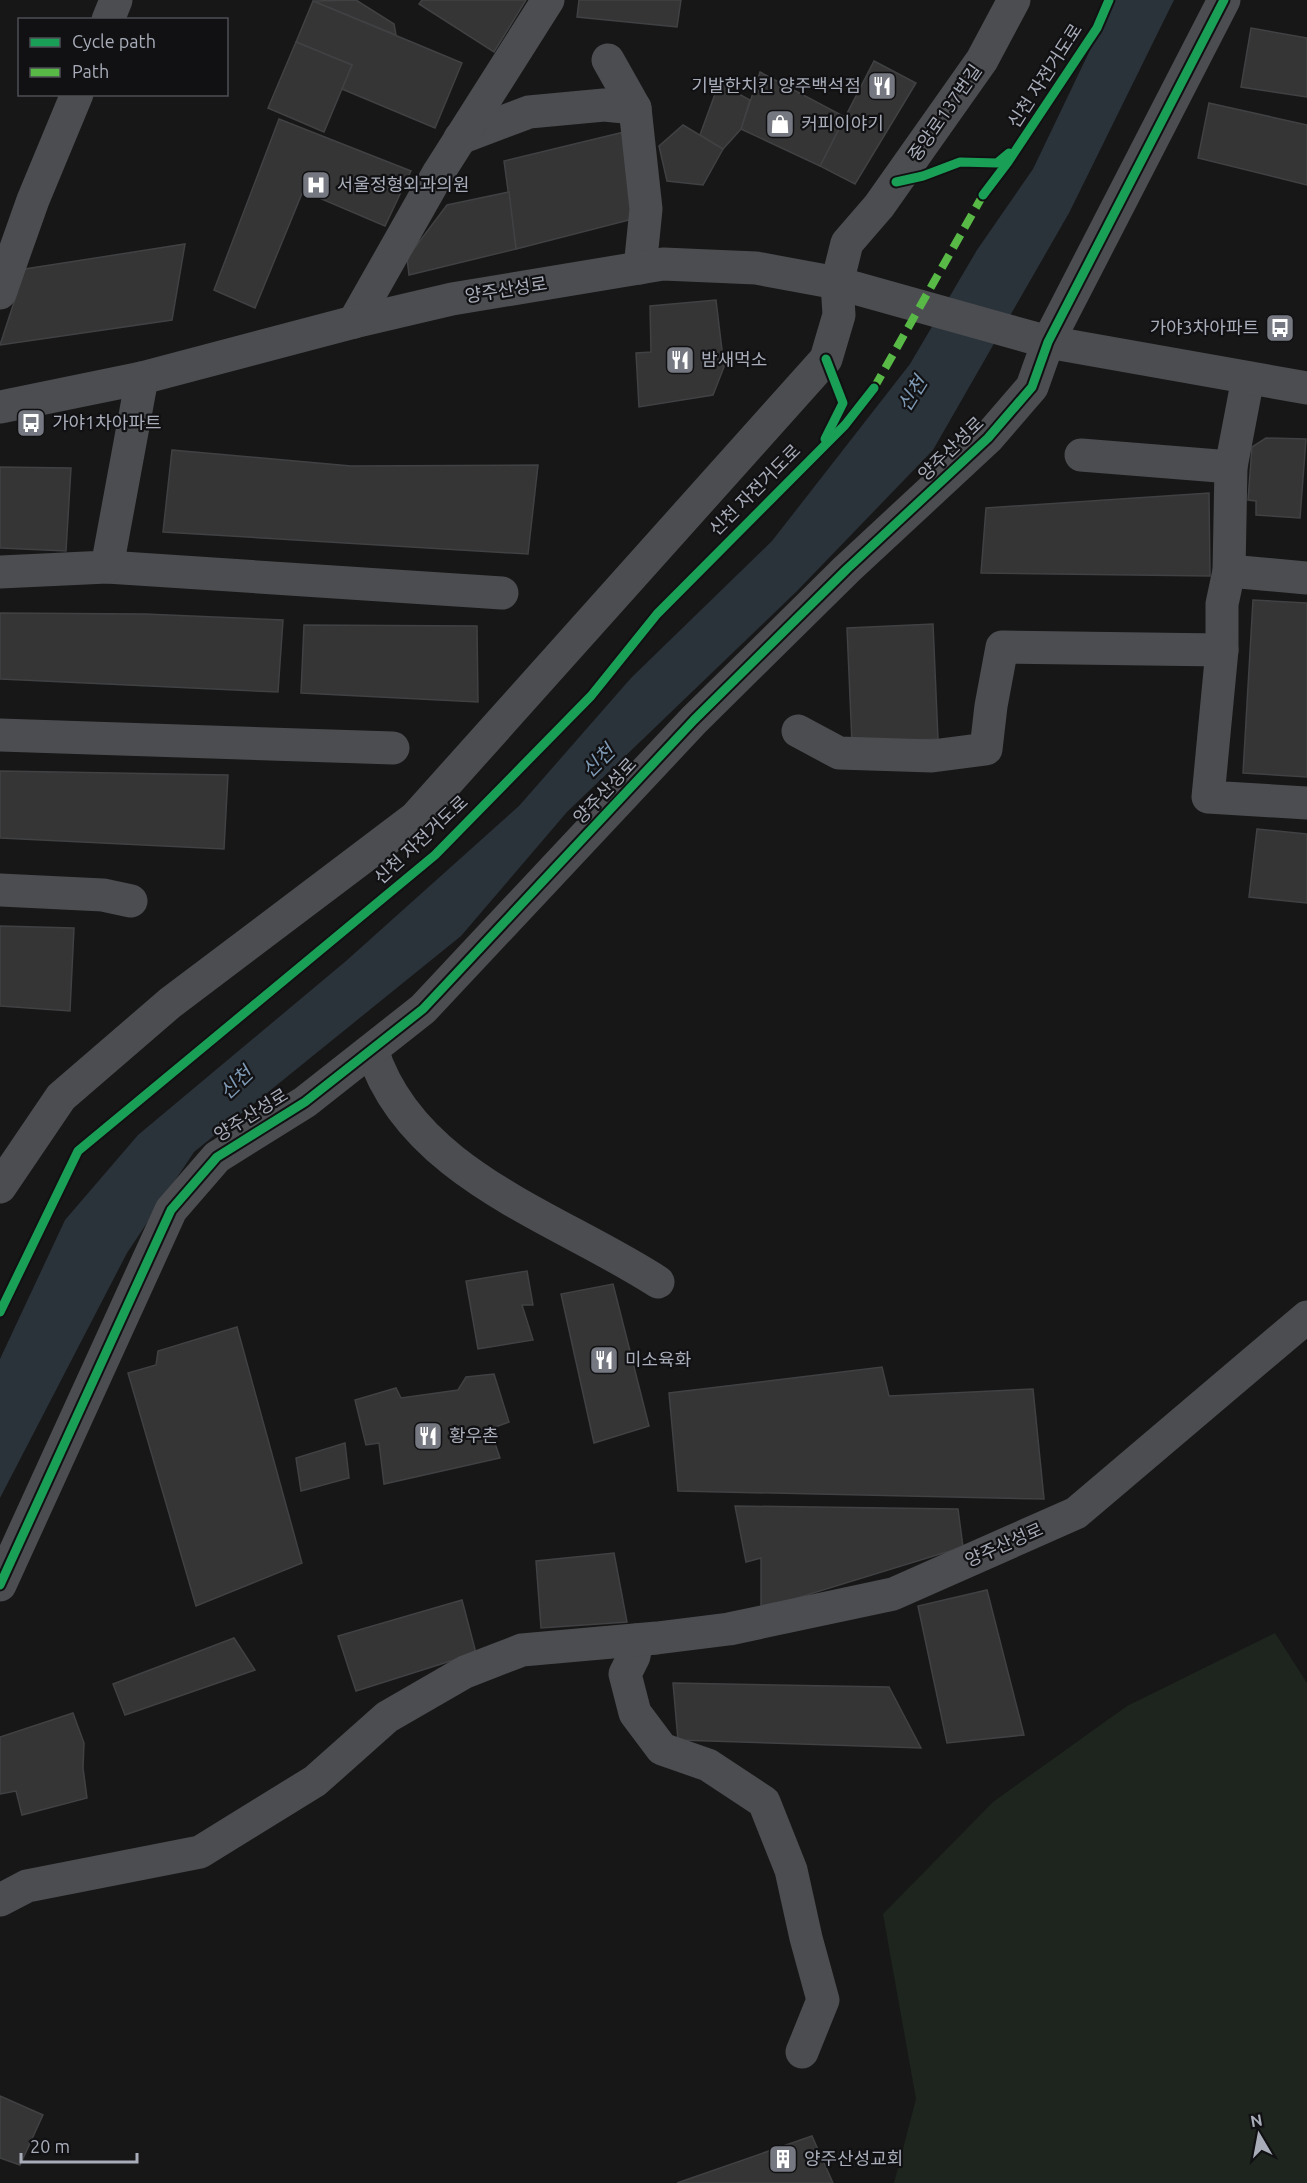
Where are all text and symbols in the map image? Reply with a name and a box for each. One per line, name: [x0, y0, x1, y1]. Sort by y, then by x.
legend: [18, 18, 228, 96]
street label: 신천 자전거도로: [1003, 20, 1085, 131]
text: Cycle path: [72, 31, 156, 51]
street label: 중앙로137번길: [904, 60, 985, 165]
text: Path: [72, 61, 109, 81]
restaurant icon: 기발한치킨 양주백석점: [866, 70, 898, 102]
place label: 기발한치킨 양주백석점: [691, 75, 861, 95]
shop icon: 커피이야기: [764, 108, 796, 140]
place label: 커피이야기: [801, 113, 884, 133]
hospital icon: 서울정형외과의원: [300, 169, 332, 201]
place label: 서울정형외과의원: [337, 174, 469, 194]
street label: 양주산성로: [463, 273, 548, 305]
bus stop icon: 가야3차아파트: [1264, 312, 1296, 344]
place label: 가야3차아파트: [1149, 317, 1259, 337]
restaurant icon: 밤새먹소: [664, 344, 696, 376]
place label: 밤새먹소: [701, 349, 767, 369]
water label: 신천: [892, 370, 932, 415]
bus stop icon: 가야1차아파트: [15, 407, 47, 439]
place label: 가야1차아파트: [52, 412, 162, 432]
street label: 양주산성로: [914, 412, 987, 484]
street label: 신천 자전거도로: [705, 440, 804, 539]
water label: 신천: [576, 738, 621, 782]
street label: 양주산성로: [569, 753, 640, 827]
street label: 신천 자전거도로: [370, 791, 471, 888]
water label: 신천: [214, 1060, 259, 1104]
street label: 양주산성로: [210, 1084, 291, 1145]
restaurant icon: 미소육화: [588, 1344, 620, 1376]
place label: 미소육화: [625, 1349, 691, 1369]
restaurant icon: 황우촌: [412, 1420, 444, 1452]
place label: 황우촌: [449, 1425, 499, 1445]
street label: 양주산성로: [962, 1518, 1045, 1570]
north arrow: [1229, 2105, 1289, 2165]
text: N: [1249, 2110, 1264, 2130]
scale bar: [21, 2126, 136, 2164]
text: 20 m: [30, 2136, 70, 2156]
building icon: 양주산성교회: [767, 2143, 799, 2175]
place label: 양주산성교회: [804, 2148, 903, 2168]

